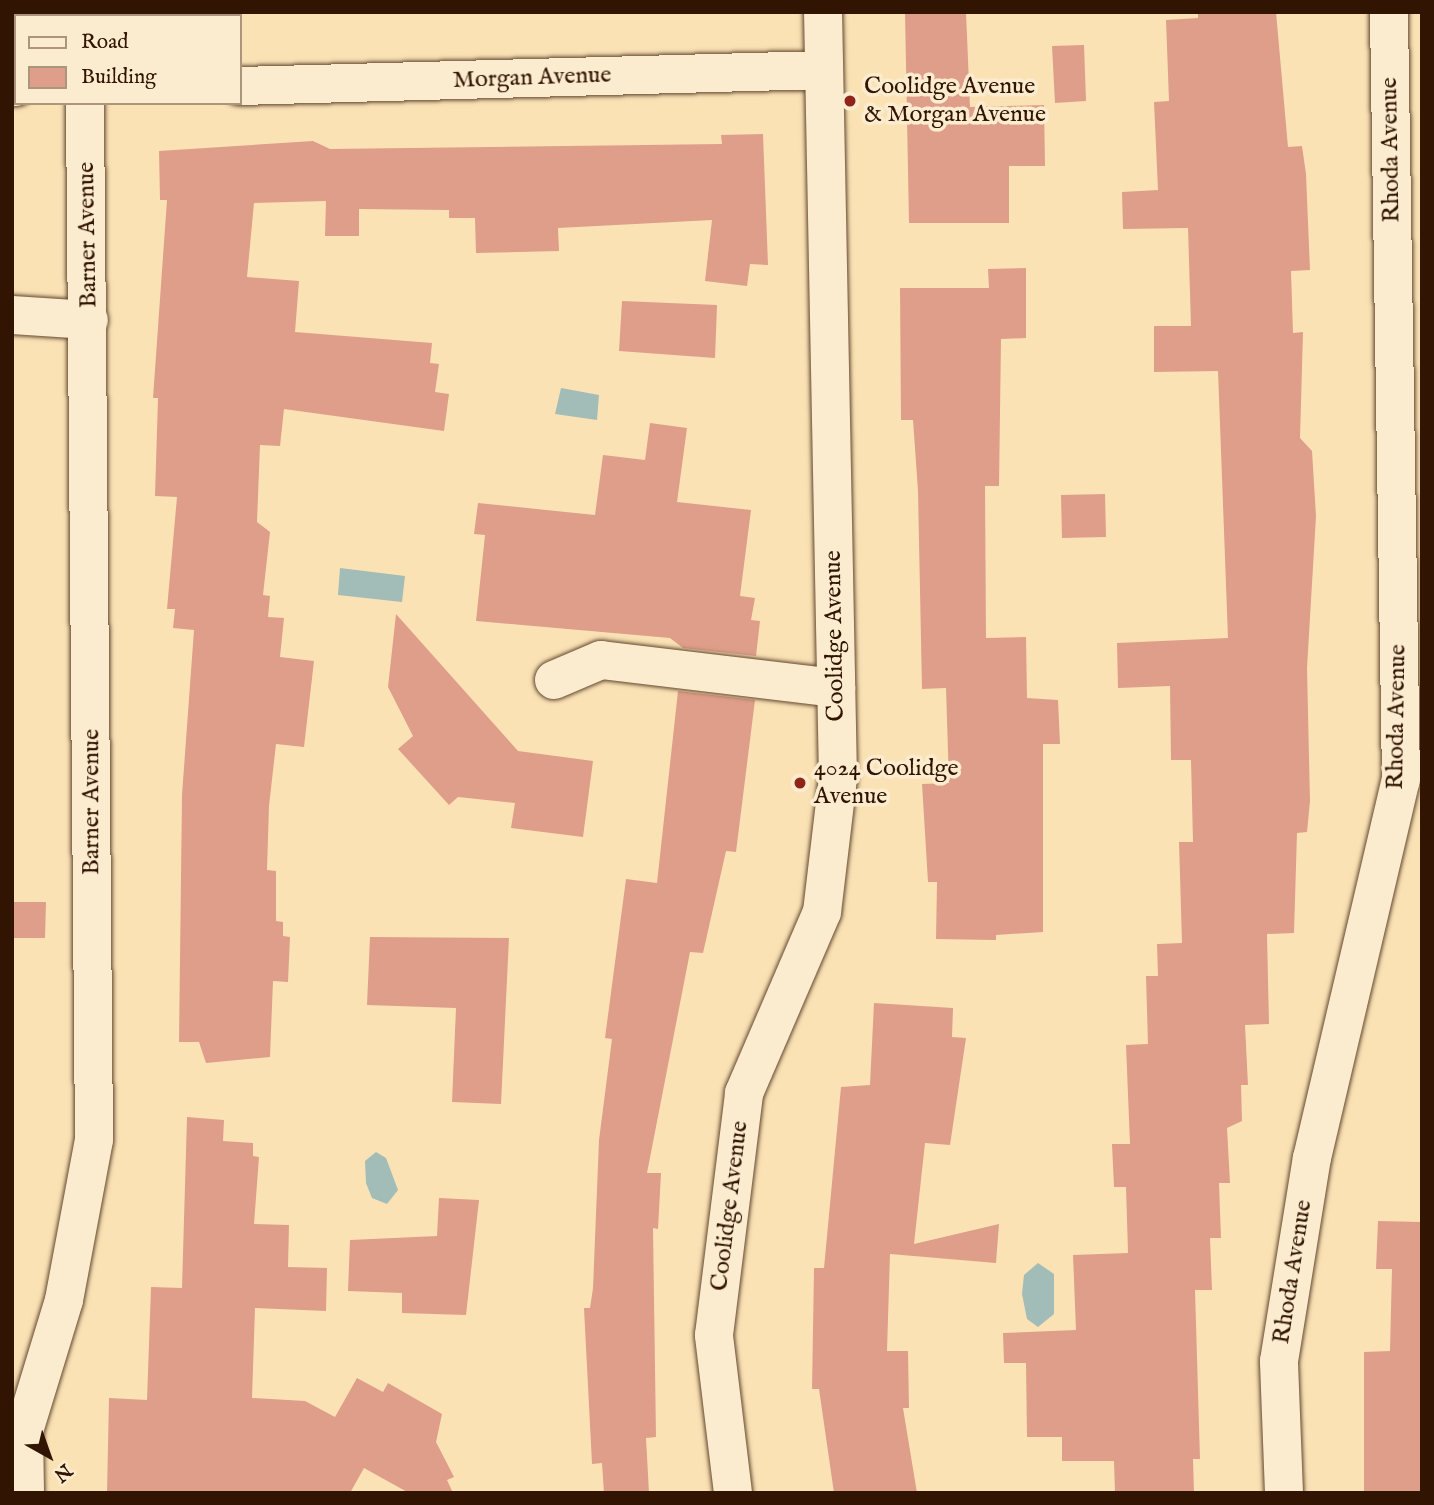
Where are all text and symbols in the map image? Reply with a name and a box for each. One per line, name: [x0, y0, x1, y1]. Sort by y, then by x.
legend: [14, 14, 242, 105]
text: Road: [81, 29, 128, 56]
street label: Morgan Avenue: [452, 61, 612, 95]
text: Building: [81, 64, 156, 91]
place label: Coolidge Avenue & Morgan Avenue: [864, 73, 1046, 129]
street label: Rhoda Avenue: [1375, 77, 1407, 223]
marker: Coolidge Avenue & Morgan Avenue: [842, 93, 858, 109]
street label: Barner Avenue: [72, 162, 104, 308]
street label: Coolidge Avenue: [819, 550, 851, 722]
street label: Rhoda Avenue: [1381, 644, 1413, 790]
street label: Barner Avenue: [78, 729, 106, 875]
place label: 4024 Coolidge Avenue: [814, 755, 958, 811]
marker: 4024 Coolidge Avenue: [792, 775, 808, 791]
street label: Coolidge Avenue: [705, 1119, 755, 1293]
street label: Rhoda Avenue: [1267, 1198, 1319, 1346]
north arrow: [14, 1421, 84, 1491]
text: N: [48, 1458, 77, 1487]

